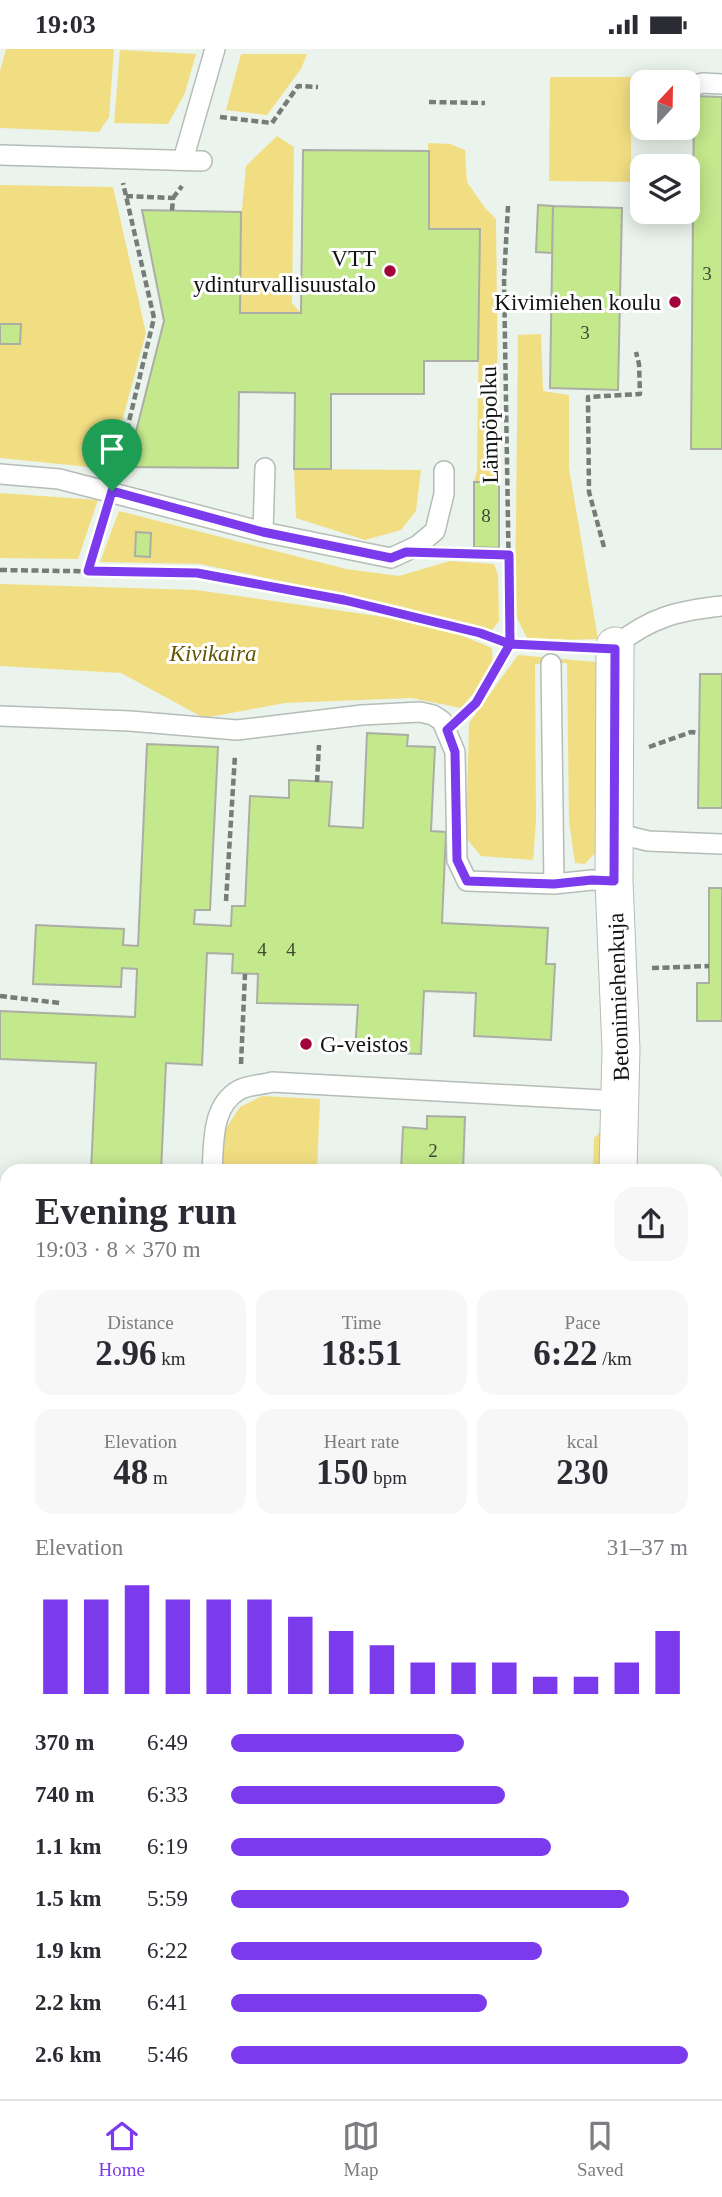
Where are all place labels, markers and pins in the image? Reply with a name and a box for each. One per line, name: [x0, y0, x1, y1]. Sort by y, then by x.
place label: VTT ydinturvallisuustalo: [193, 246, 376, 297]
marker: VTT ydinturvallisuustalo: [382, 263, 398, 279]
place label: Kivimiehen koulu: [494, 290, 661, 315]
marker: Kivimiehen koulu: [667, 294, 683, 310]
pin: [82, 419, 142, 491]
place label: G-veistos: [320, 1032, 408, 1057]
marker: G-veistos: [298, 1036, 314, 1052]

